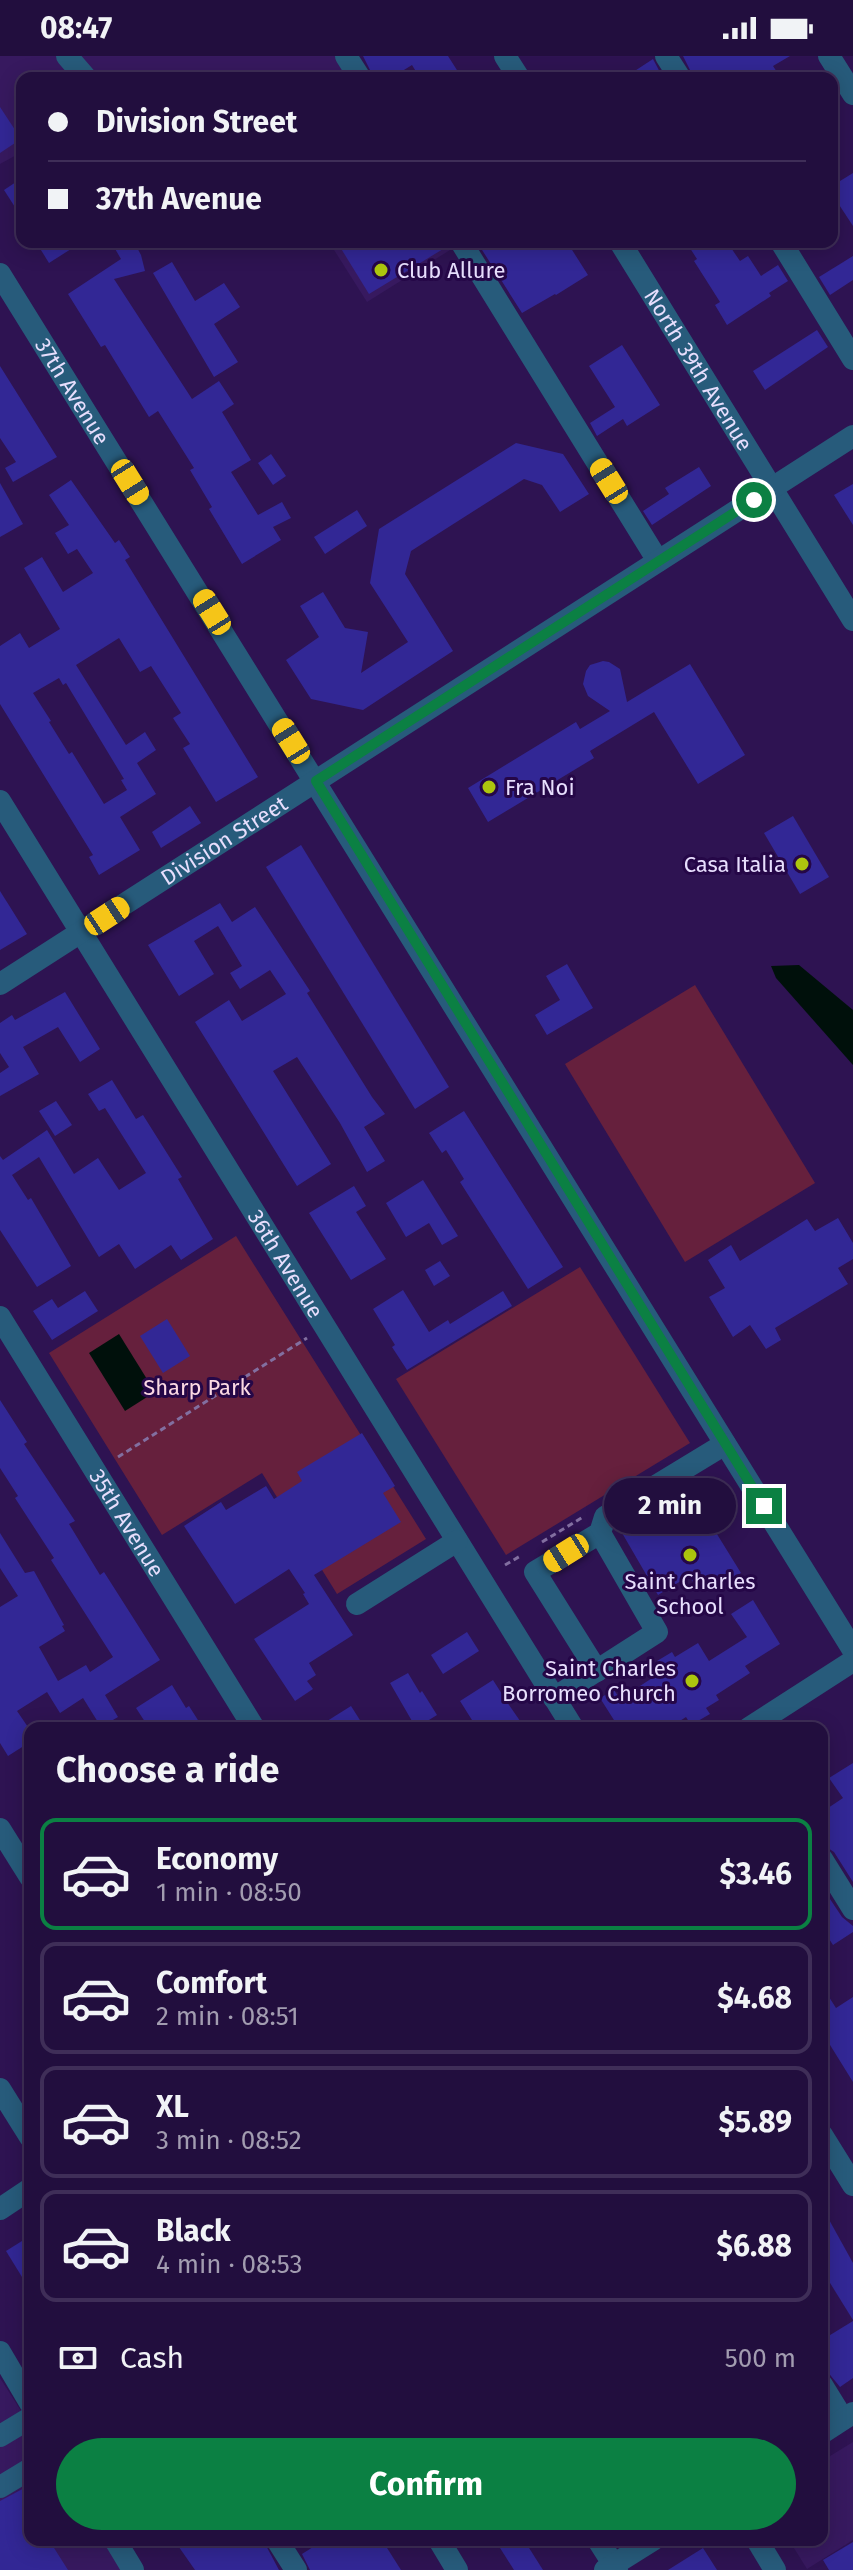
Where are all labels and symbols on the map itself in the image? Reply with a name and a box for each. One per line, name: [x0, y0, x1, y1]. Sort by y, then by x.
place label: Club Allure: [397, 257, 505, 284]
marker: Club Allure: [372, 261, 390, 279]
street label: North 39th Avenue: [638, 284, 758, 456]
street label: 37th Avenue: [29, 333, 115, 450]
car: [586, 454, 632, 508]
car: [107, 455, 153, 509]
route start: [736, 482, 772, 518]
car: [189, 585, 235, 639]
car: [268, 714, 314, 768]
place label: Fra Noi: [505, 774, 575, 801]
marker: Fra Noi: [480, 778, 498, 796]
street label: Division Street: [156, 790, 293, 891]
place label: Casa Italia: [684, 851, 786, 878]
marker: Casa Italia: [793, 855, 811, 873]
car: [80, 893, 134, 939]
street label: 36th Avenue: [242, 1205, 329, 1323]
park label: Sharp Park: [143, 1374, 251, 1401]
street label: 35th Avenue: [83, 1464, 170, 1582]
callout: 2 min: [604, 1478, 736, 1534]
route end: [746, 1488, 782, 1524]
car: [539, 1530, 593, 1576]
marker: Saint Charles School: [681, 1546, 699, 1564]
place label: Saint Charles School: [625, 1568, 755, 1620]
place label: Saint Charles Borromeo Church: [502, 1655, 676, 1707]
marker: Saint Charles Borromeo Church: [683, 1672, 701, 1690]

